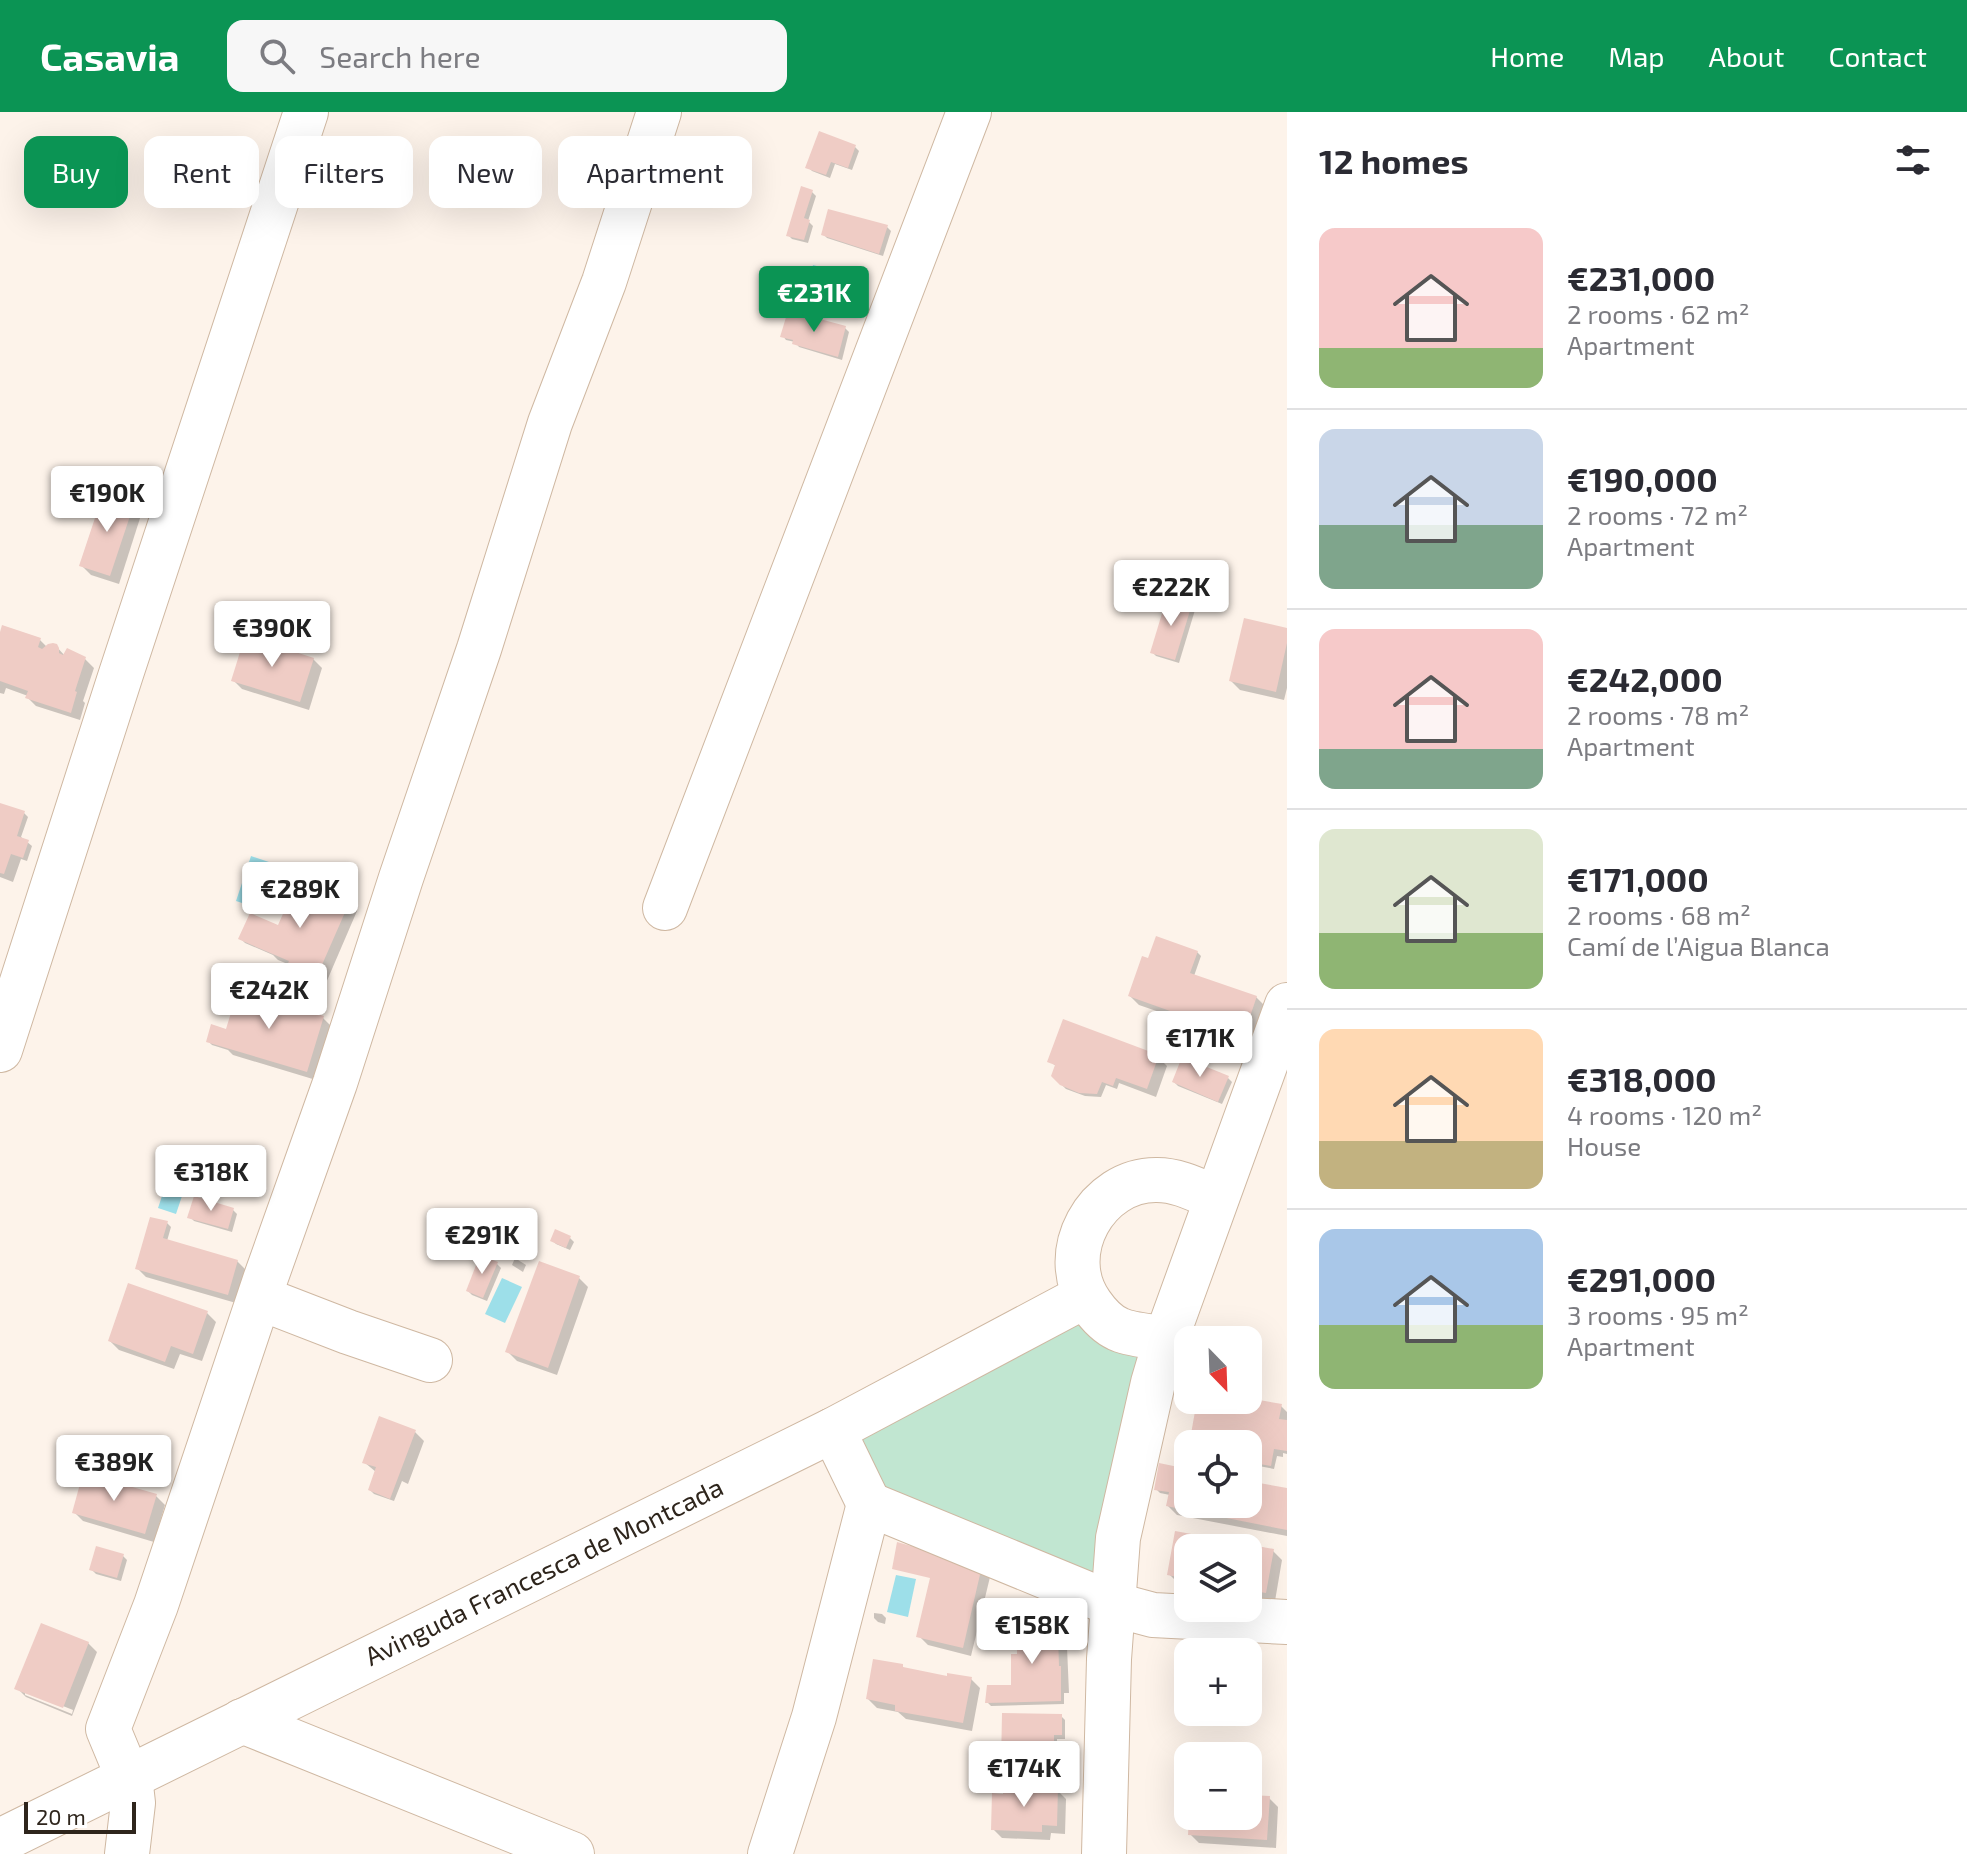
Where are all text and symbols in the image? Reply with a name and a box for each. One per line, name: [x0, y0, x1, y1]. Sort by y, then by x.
search box: [227, 20, 787, 92]
text: Casavia: [40, 33, 179, 79]
icon: search: [255, 34, 299, 78]
text: Search here: [319, 38, 481, 74]
text: Home: [1490, 39, 1564, 73]
text: Map: [1608, 39, 1665, 73]
text: About: [1709, 39, 1784, 73]
text: Contact: [1828, 39, 1927, 73]
chip: Buy: [24, 136, 128, 208]
chip: Rent: [144, 136, 259, 208]
chip: Filters: [275, 136, 413, 208]
chip: New: [429, 136, 542, 208]
chip: Apartment: [558, 136, 752, 208]
icon: filters: [1891, 138, 1935, 182]
text: 12 homes: [1319, 140, 1468, 181]
text: €231,000: [1567, 257, 1715, 298]
icon: home: [1383, 260, 1479, 356]
pin: €231K: [758, 266, 870, 334]
text: €231K: [777, 276, 851, 307]
text: 2 rooms · 62 m²: [1567, 298, 1750, 329]
text: Apartment: [1567, 329, 1695, 360]
text: €190,000: [1567, 458, 1718, 499]
icon: home: [1383, 461, 1479, 557]
pin: €190K: [51, 466, 163, 534]
text: €190K: [69, 476, 145, 507]
text: 2 rooms · 72 m²: [1567, 499, 1748, 530]
text: Apartment: [1567, 530, 1695, 561]
pin: €222K: [1115, 560, 1227, 628]
text: €222K: [1132, 570, 1210, 601]
pin: €390K: [216, 601, 328, 669]
text: €390K: [232, 611, 312, 642]
text: €242,000: [1567, 658, 1723, 699]
icon: home: [1383, 661, 1479, 757]
text: 2 rooms · 78 m²: [1567, 699, 1749, 730]
text: Apartment: [1567, 730, 1695, 761]
text: €171,000: [1567, 858, 1709, 899]
icon: home: [1383, 861, 1479, 957]
pin: €289K: [244, 862, 356, 930]
text: €289K: [260, 872, 340, 903]
text: 2 rooms · 68 m²: [1567, 899, 1751, 930]
text: Camí de l’Aigua Blanca: [1567, 930, 1830, 961]
pin: €242K: [213, 963, 325, 1031]
text: €242K: [229, 973, 309, 1004]
pin: €171K: [1144, 1011, 1256, 1079]
text: €171K: [1165, 1021, 1235, 1052]
text: €318,000: [1567, 1058, 1717, 1099]
icon: home: [1383, 1061, 1479, 1157]
text: 4 rooms · 120 m²: [1567, 1099, 1762, 1130]
text: House: [1567, 1130, 1641, 1161]
pin: €318K: [155, 1145, 267, 1213]
text: €318K: [173, 1155, 249, 1186]
pin: €291K: [426, 1208, 538, 1276]
text: €291K: [445, 1218, 519, 1249]
text: €291,000: [1567, 1258, 1716, 1299]
icon: home: [1383, 1261, 1479, 1357]
text: 3 rooms · 95 m²: [1567, 1299, 1749, 1330]
north arrow: [1174, 1326, 1262, 1414]
map controls: [1174, 1326, 1262, 1830]
text: Apartment: [1567, 1330, 1695, 1361]
button: locate: [1174, 1430, 1262, 1518]
pin: €389K: [58, 1435, 170, 1503]
text: €389K: [74, 1445, 154, 1476]
street label: Avinguda Francesca de Montcada: [359, 1470, 727, 1671]
button: layers: [1174, 1534, 1262, 1622]
pin: €158K: [976, 1598, 1088, 1666]
text: €158K: [995, 1608, 1069, 1639]
button: +: [1174, 1638, 1262, 1726]
pin: €174K: [968, 1741, 1080, 1809]
button: −: [1174, 1742, 1262, 1830]
text: €174K: [987, 1751, 1061, 1782]
scale bar: [24, 1798, 136, 1834]
text: 20 m: [36, 1803, 86, 1829]

